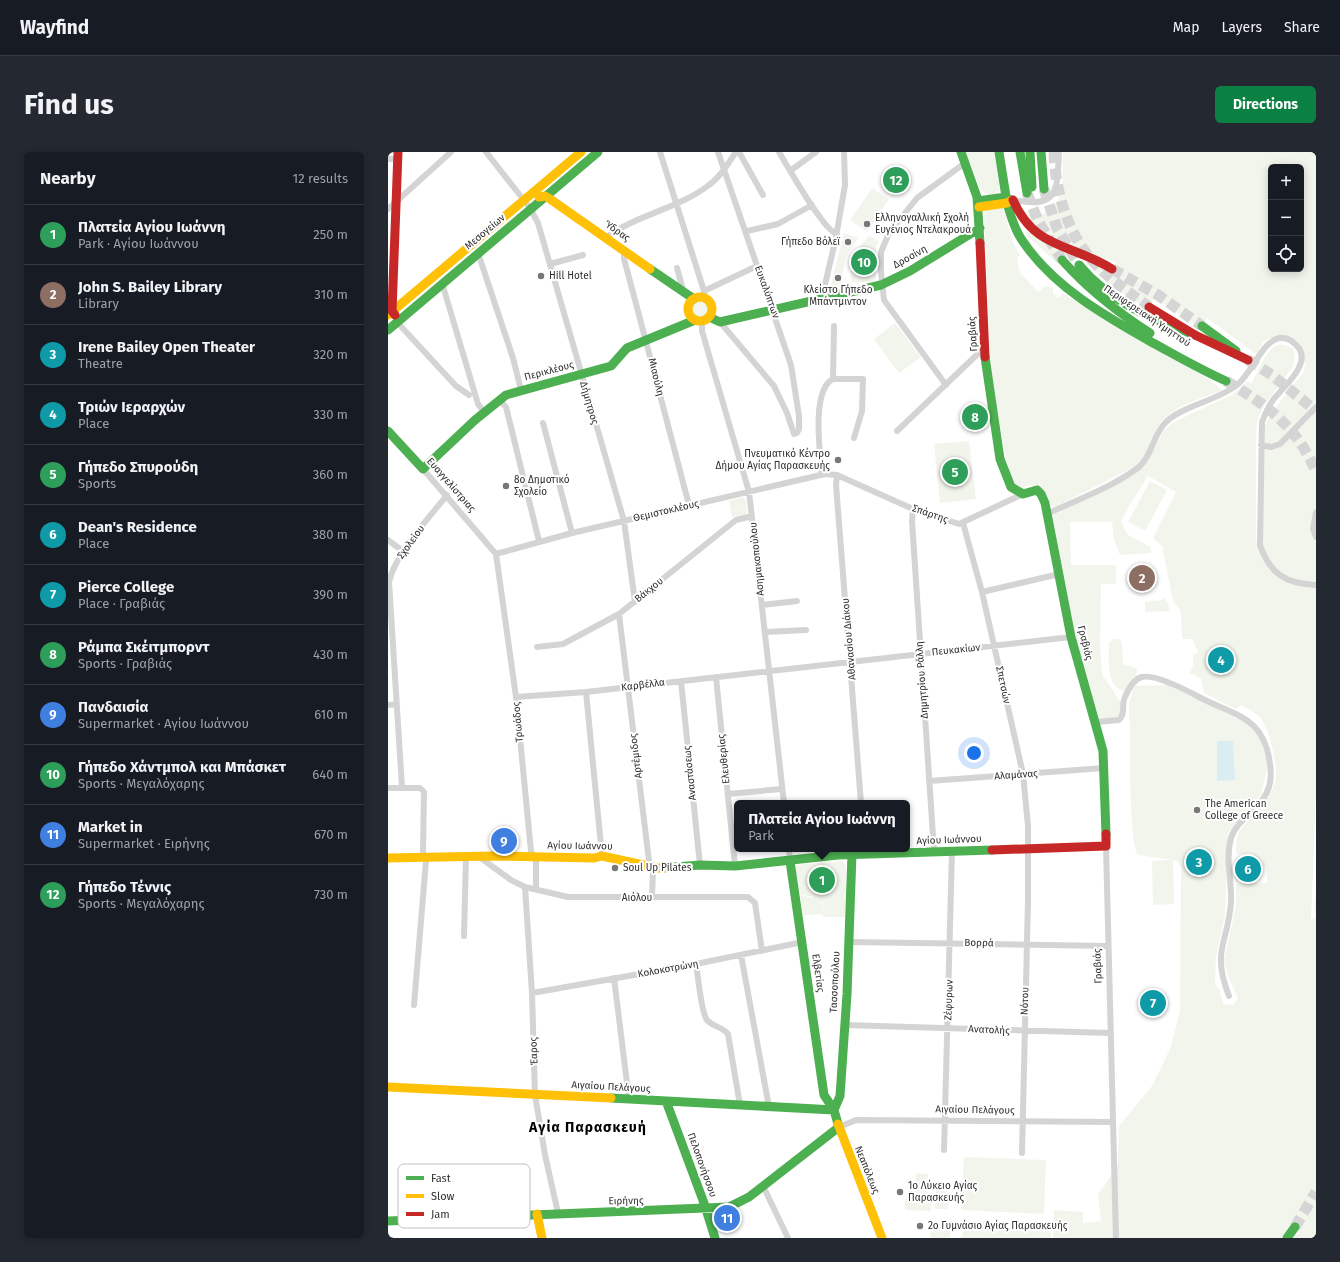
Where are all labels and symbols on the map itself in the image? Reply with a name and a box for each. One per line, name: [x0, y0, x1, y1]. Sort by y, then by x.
pin: 12: [883, 165, 909, 195]
street label: Μεσογείων: [462, 211, 508, 252]
place label: Ελληνογαλλική Σχολή Ευγένιος Ντελακρουά: [875, 212, 971, 236]
street label: Ύδρας: [602, 218, 632, 244]
marker: Ελληνογαλλική Σχολή Ευγένιος Ντελακρουά: [862, 219, 872, 229]
place label: Γήπεδο Βόλεϊ: [781, 235, 840, 248]
marker: Γήπεδο Βόλεϊ: [843, 237, 853, 247]
street label: Δροσίνη: [890, 242, 929, 271]
pin: 10: [851, 247, 877, 277]
street label: Ευκαλύπτων: [752, 264, 783, 320]
place label: Hill Hotel: [549, 270, 592, 282]
marker: Hill Hotel: [536, 271, 546, 281]
marker: Κλείστο Γήπεδο Μπάντμιντον: [833, 273, 843, 283]
street label: Περιφερειακή Υμηττού: [1101, 282, 1194, 350]
place label: Κλείστο Γήπεδο Μπάντμιντον: [803, 283, 873, 308]
street label: Γραβιάς: [965, 316, 980, 352]
street label: Μιαούλη: [645, 356, 667, 397]
street label: Περικλέους: [523, 358, 575, 383]
street label: Δήμητρος: [577, 380, 601, 426]
pin: 8: [962, 402, 988, 432]
place label: Πνευματικό Κέντρο Δήμου Αγίας Παρασκευής: [715, 447, 830, 472]
street label: Ευαγγελίστριας: [424, 455, 479, 515]
marker: Πνευματικό Κέντρο Δήμου Αγίας Παρασκευής: [833, 455, 843, 465]
pin: 5: [942, 457, 968, 487]
place label: 8ο Δημοτικό Σχολείο: [514, 473, 570, 498]
marker: 8ο Δημοτικό Σχολείο: [501, 481, 511, 491]
street label: Θεμιστοκλέους: [632, 497, 700, 524]
street label: Σπάρτης: [910, 501, 950, 526]
street label: Ασημακοπούλου: [746, 521, 767, 597]
street label: Σχολείου: [394, 522, 427, 561]
pin: 2: [1129, 563, 1155, 593]
street label: Βάκχου: [632, 574, 666, 605]
street label: Αθανασίου Διάκου: [838, 597, 859, 681]
street label: Γραβιάς: [1075, 624, 1096, 662]
street label: Πευκακίων: [931, 640, 981, 659]
street label: Δημητρίου Ράλλη: [912, 641, 931, 719]
pin: 4: [1208, 645, 1234, 675]
street label: Σπετσών: [993, 665, 1014, 705]
street label: Καρβέλλα: [620, 675, 666, 694]
street label: Τρωάδος: [509, 701, 526, 743]
street label: Αρτέμιδος: [626, 732, 645, 779]
street label: Ελευθερίας: [714, 733, 733, 785]
your location: [964, 743, 984, 763]
street label: Αναστάσεως: [680, 745, 699, 801]
street label: Αλαμάνας: [994, 766, 1038, 783]
place label: The American College of Greece: [1205, 798, 1283, 822]
marker: The American College of Greece: [1192, 805, 1202, 815]
pin: 9: [491, 826, 517, 856]
street label: Αγίου Ιωάννου: [916, 832, 982, 847]
street label: Αγίου Ιωάννου: [547, 838, 613, 853]
pin: 3: [1186, 847, 1212, 877]
pin: 6: [1235, 854, 1261, 884]
place label: Soul Up Pilates: [623, 862, 692, 874]
marker: Soul Up Pilates: [610, 863, 620, 873]
pin: 1: [809, 865, 835, 895]
street label: Αιόλου: [622, 891, 653, 904]
street label: Βορρά: [964, 936, 994, 949]
street label: Γραβιάς: [1090, 948, 1105, 984]
street label: Τασσοπούλου: [826, 951, 843, 1013]
street label: Ελβετίας: [809, 953, 828, 993]
street label: Κολοκοτρώνη: [637, 957, 699, 980]
street label: Ζέφυρων: [941, 979, 956, 1021]
street label: Νότου: [1018, 986, 1031, 1015]
pin: 7: [1140, 988, 1166, 1018]
street label: Ανατολής: [968, 1023, 1010, 1037]
street label: Έαρος: [527, 1036, 540, 1065]
street label: Αιγαίου Πελάγους: [571, 1078, 651, 1095]
street label: Αιγαίου Πελάγους: [935, 1102, 1015, 1117]
district label: Αγία Παρασκευή: [528, 1119, 647, 1136]
street label: Πελοπονήσσου: [685, 1131, 719, 1199]
street label: Νεαπόλεως: [852, 1144, 883, 1196]
legend: [398, 1164, 530, 1228]
text: Fast: [431, 1172, 451, 1185]
place label: 1ο Λύκειο Αγίας Παρασκευής: [908, 1179, 978, 1204]
marker: 1ο Λύκειο Αγίας Παρασκευής: [895, 1187, 905, 1197]
text: Slow: [431, 1190, 455, 1203]
street label: Ειρήνης: [608, 1195, 644, 1207]
pin: 11: [714, 1203, 740, 1233]
text: Jam: [431, 1208, 450, 1221]
place label: 2ο Γυμνάσιο Αγίας Παρασκευής: [928, 1219, 1068, 1232]
marker: 2ο Γυμνάσιο Αγίας Παρασκευής: [915, 1221, 925, 1231]

